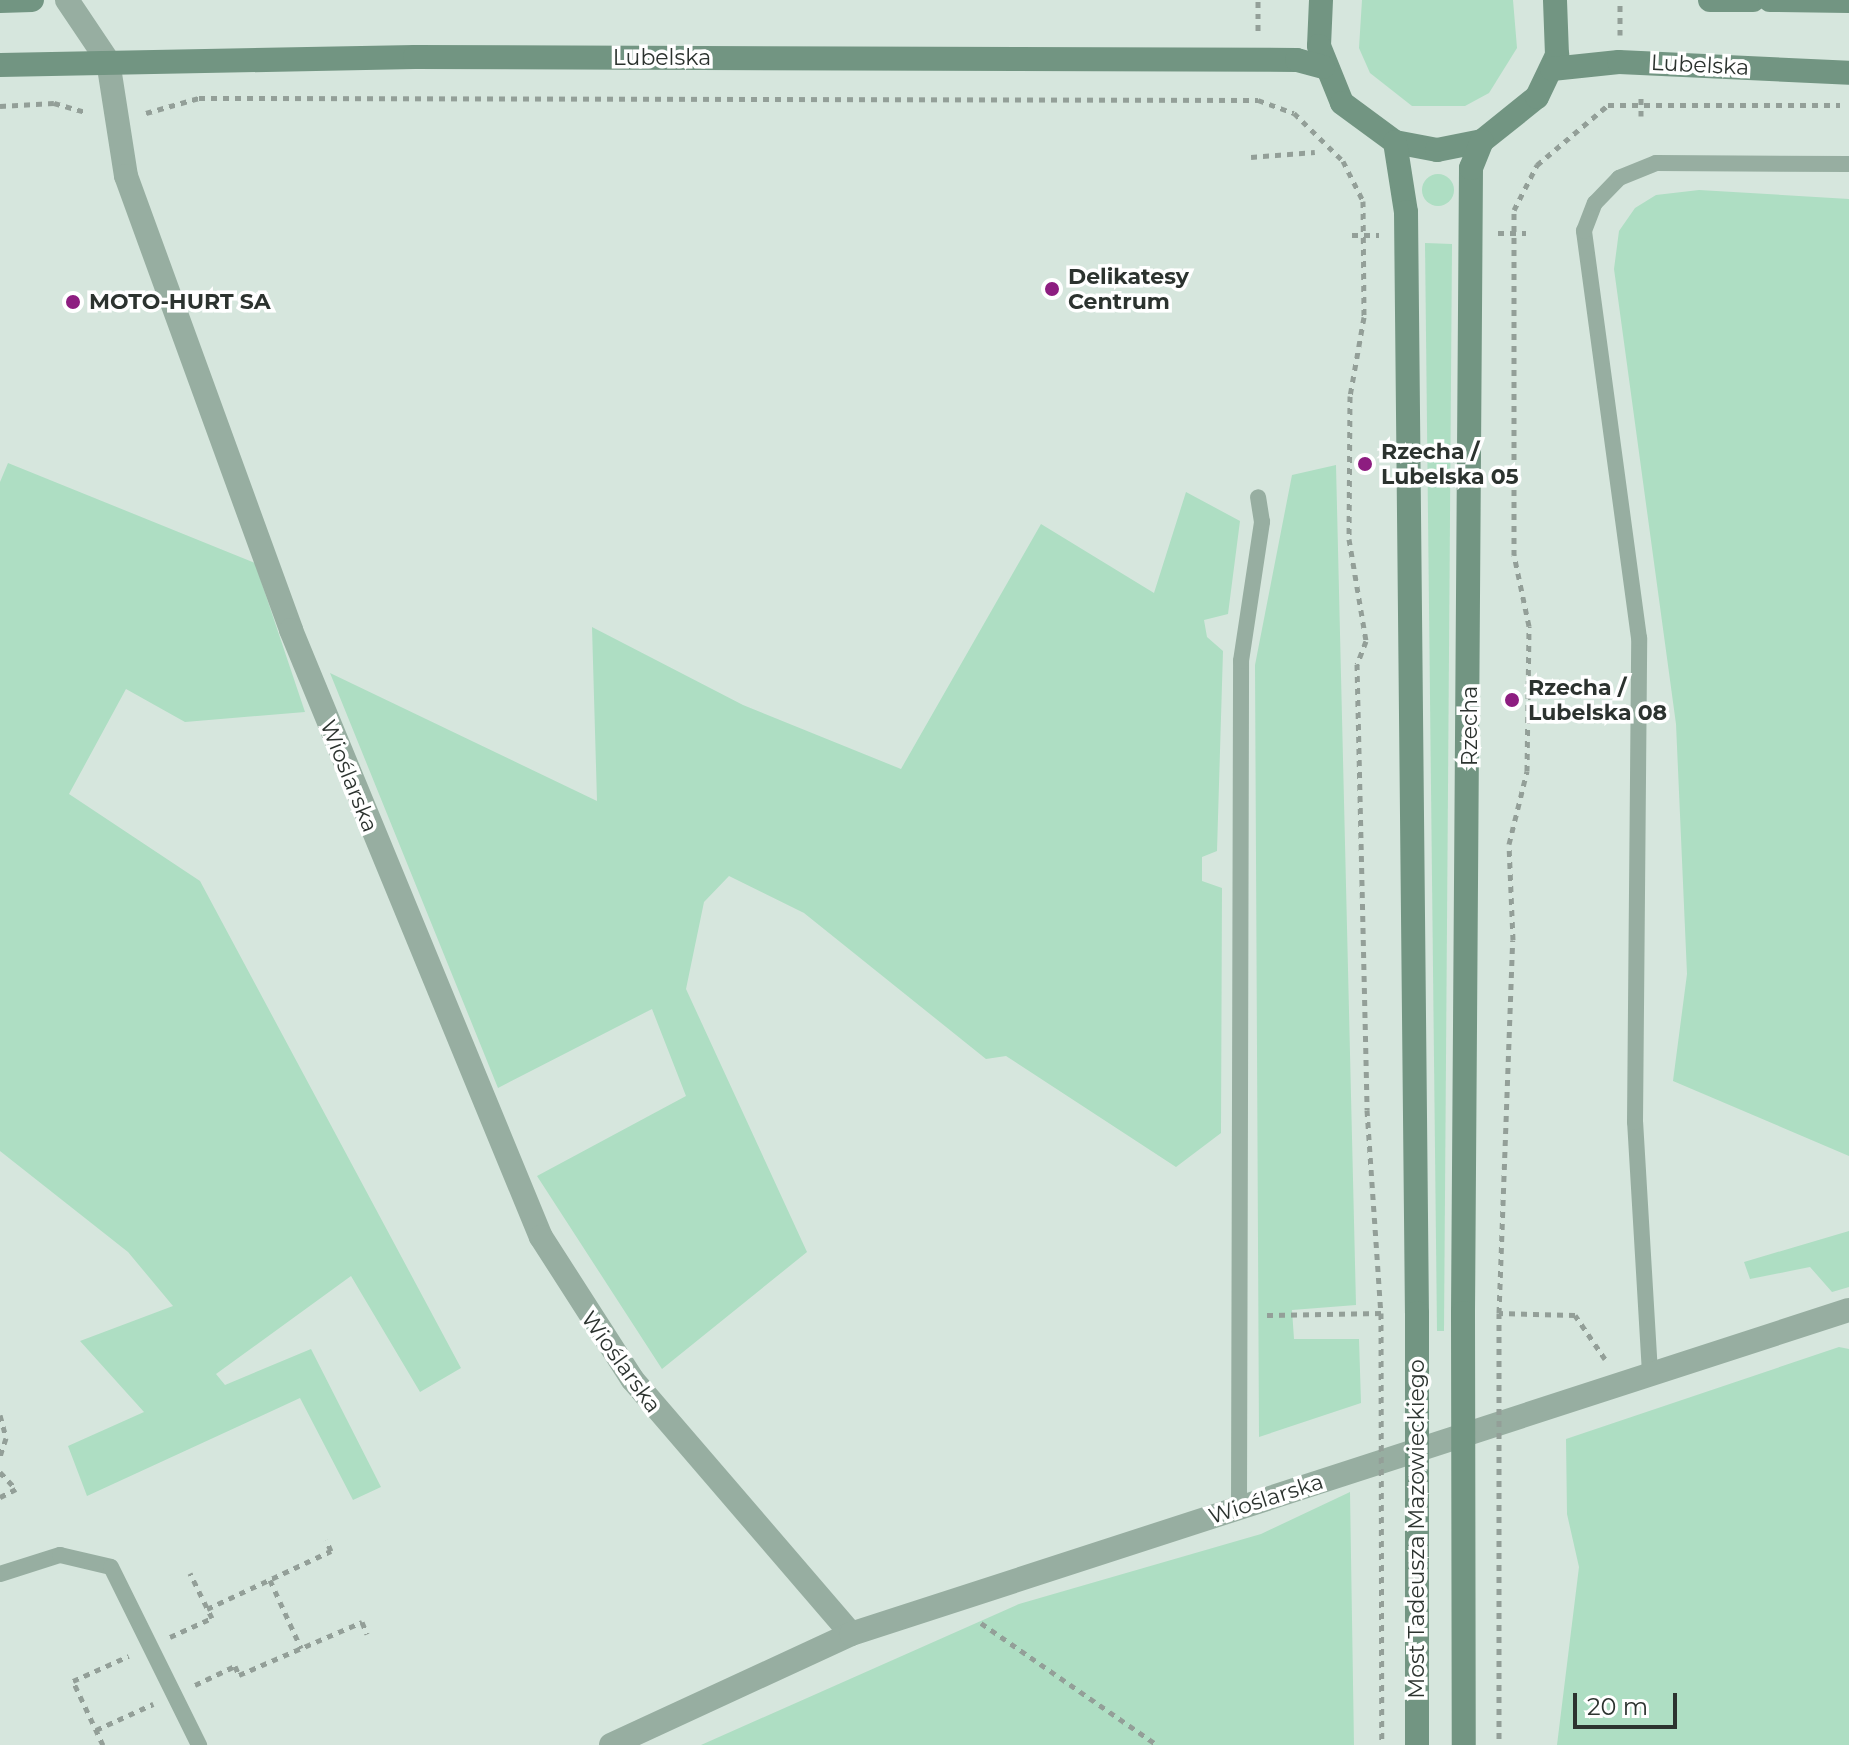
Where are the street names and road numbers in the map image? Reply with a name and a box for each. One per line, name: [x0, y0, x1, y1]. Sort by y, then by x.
street label: Lubelska: [613, 45, 711, 71]
street label: Lubelska: [1650, 49, 1750, 81]
street label: Rzecha: [1457, 686, 1483, 766]
street label: Wioślarska: [315, 716, 383, 836]
street label: Wioślarska: [575, 1306, 667, 1418]
street label: Most Tadeusza Mazowieckiego: [1404, 1359, 1430, 1699]
street label: Wioślarska: [1205, 1468, 1327, 1530]

